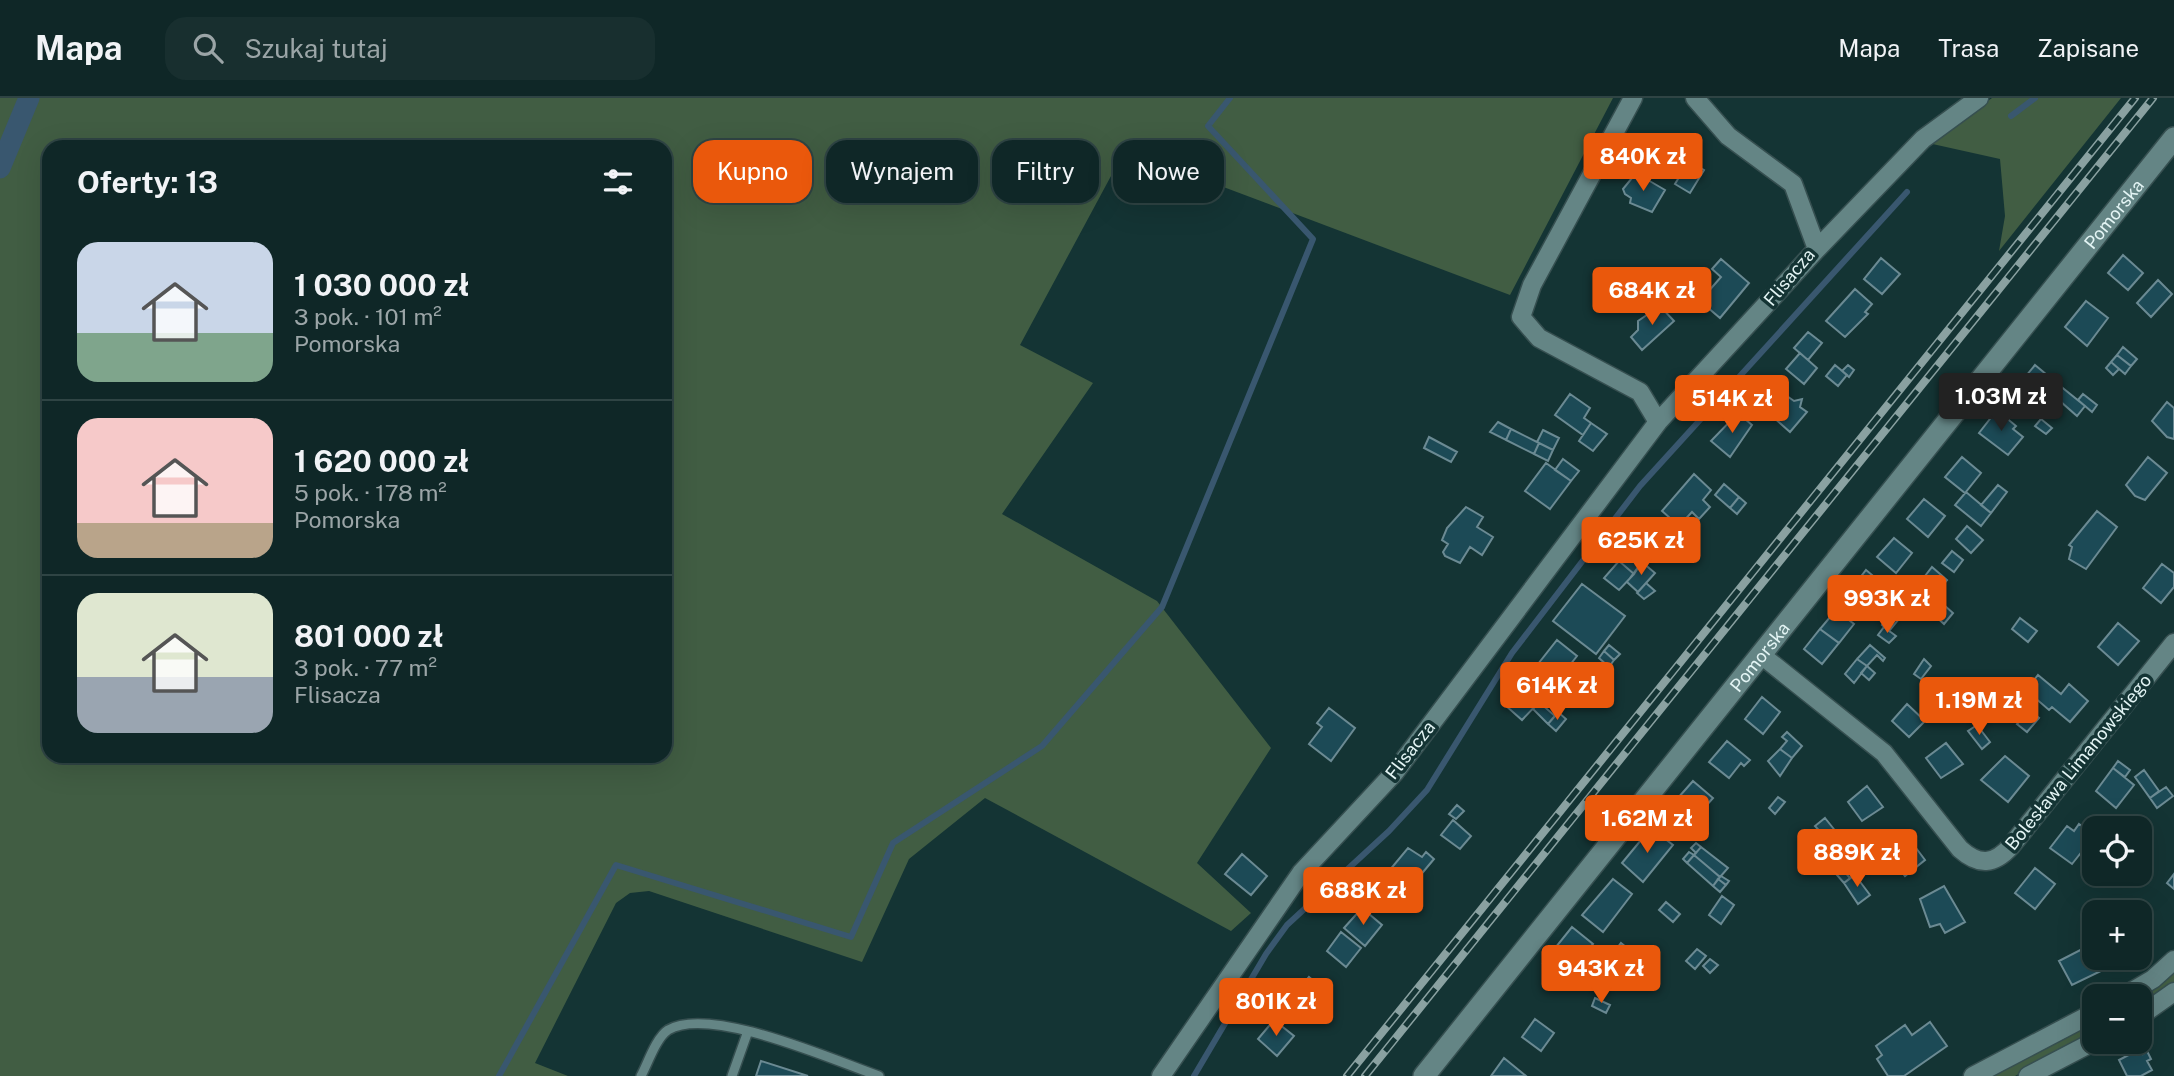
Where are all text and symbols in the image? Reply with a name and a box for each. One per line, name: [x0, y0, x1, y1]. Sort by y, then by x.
search box: [165, 17, 655, 80]
text: Mapa: [35, 29, 123, 67]
icon: search: [189, 29, 227, 67]
text: Szukaj tutaj: [245, 33, 388, 64]
text: Mapa: [1838, 34, 1900, 62]
text: Trasa: [1938, 34, 1999, 62]
text: Zapisane: [2037, 34, 2139, 62]
pin: 840K zł: [1578, 134, 1708, 193]
chip: Kupno: [693, 140, 812, 203]
chip: Wynajem: [826, 140, 978, 203]
chip: Filtry: [992, 140, 1099, 203]
chip: Nowe: [1113, 140, 1224, 203]
text: 840K zł: [1600, 142, 1686, 169]
icon: filters: [599, 163, 637, 201]
text: Oferty: 13: [77, 164, 218, 200]
street label: Pomorska: [2079, 175, 2148, 253]
street label: Flisacza: [1759, 244, 1819, 310]
text: 1 030 000 zł: [294, 267, 469, 303]
pin: 684K zł: [1587, 268, 1717, 327]
icon: home: [133, 270, 217, 354]
text: 684K zł: [1608, 276, 1696, 303]
text: 3 pok. · 101 m²: [294, 303, 442, 330]
text: Pomorska: [294, 330, 400, 357]
pin: 1.03M zł: [1929, 374, 2073, 433]
pin: 514K zł: [1667, 376, 1797, 435]
text: 1.03M zł: [1955, 382, 2047, 409]
text: 514K zł: [1691, 384, 1773, 411]
text: 1 620 000 zł: [294, 443, 469, 479]
icon: home: [133, 446, 217, 530]
text: 5 pok. · 178 m²: [294, 479, 447, 506]
text: Pomorska: [294, 506, 400, 533]
pin: 625K zł: [1576, 518, 1706, 577]
text: 625K zł: [1598, 526, 1684, 553]
pin: 993K zł: [1822, 575, 1952, 635]
text: 993K zł: [1843, 584, 1931, 611]
text: 801 000 zł: [294, 618, 444, 654]
street label: Pomorska: [1725, 618, 1794, 696]
icon: home: [133, 621, 217, 705]
text: 3 pok. · 77 m²: [294, 654, 437, 681]
pin: 614K zł: [1492, 662, 1622, 722]
street label: Bolesława Limanowskiego: [2001, 670, 2155, 854]
text: 614K zł: [1516, 671, 1598, 698]
pin: 1.19M zł: [1907, 678, 2051, 737]
text: Flisacza: [294, 681, 381, 708]
text: 1.19M zł: [1935, 686, 2023, 713]
street label: Flisacza: [1381, 717, 1439, 783]
pin: 1.62M zł: [1575, 796, 1719, 855]
text: 1.62M zł: [1601, 804, 1693, 831]
map controls: [2082, 816, 2152, 1054]
button: locate: [2082, 816, 2152, 886]
pin: 889K zł: [1792, 830, 1922, 889]
text: 889K zł: [1813, 838, 1901, 865]
pin: 688K zł: [1298, 868, 1428, 927]
text: 688K zł: [1319, 876, 1407, 903]
button: +: [2082, 900, 2152, 970]
pin: 943K zł: [1536, 946, 1666, 1005]
text: 943K zł: [1557, 954, 1645, 981]
pin: 801K zł: [1211, 978, 1341, 1038]
button: −: [2082, 984, 2152, 1054]
text: 801K zł: [1235, 987, 1317, 1014]

